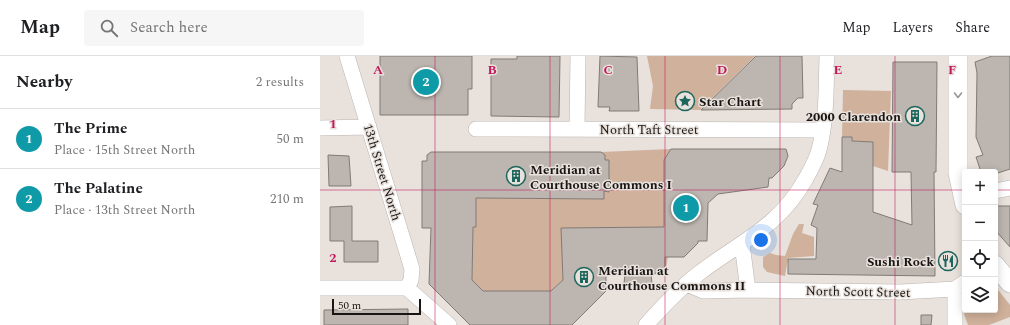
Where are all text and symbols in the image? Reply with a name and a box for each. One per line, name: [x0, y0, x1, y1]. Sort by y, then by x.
search box: [84, 10, 364, 46]
text: Map: [20, 13, 60, 42]
text: Search here: [130, 16, 208, 39]
icon: search: [98, 17, 120, 39]
text: Map: [842, 17, 871, 38]
text: Layers: [893, 17, 933, 38]
text: Share: [955, 17, 990, 38]
text: A: [373, 60, 383, 80]
text: B: [487, 60, 497, 80]
text: C: [603, 60, 613, 80]
text: D: [717, 60, 727, 80]
text: E: [834, 60, 843, 80]
text: F: [948, 60, 956, 80]
pin: 2: [413, 67, 439, 97]
text: Nearby: [16, 69, 72, 95]
text: 2 results: [256, 72, 304, 92]
place icon: Star Chart: [674, 90, 696, 112]
place label: Star Chart: [699, 92, 761, 112]
one-way arrow: [954, 92, 962, 98]
building icon: 2000 Clarendon: [904, 105, 926, 127]
place label: 2000 Clarendon: [806, 107, 901, 127]
text: 1: [329, 114, 337, 134]
text: The Prime: [54, 117, 128, 140]
street label: North Taft Street: [600, 120, 699, 140]
street label: 13th Street North: [358, 121, 406, 224]
text: 1: [25, 129, 33, 149]
text: 50 m: [277, 129, 304, 149]
text: Place · 15th Street North: [54, 140, 195, 160]
place label: Meridian at Courthouse Commons I: [530, 160, 672, 195]
building icon: Meridian at Courthouse Commons I: [505, 165, 527, 187]
map controls: [962, 169, 998, 313]
button: +: [962, 169, 998, 205]
text: The Palatine: [54, 177, 143, 200]
text: 2: [25, 189, 33, 209]
text: 210 m: [270, 189, 304, 209]
pin: 1: [673, 193, 699, 223]
text: Place · 13th Street North: [54, 200, 195, 220]
button: −: [962, 205, 998, 241]
your location: [751, 230, 771, 250]
button: locate: [962, 241, 998, 277]
text: 2: [329, 248, 337, 268]
restaurant icon: Sushi Rock: [937, 250, 959, 272]
place label: Sushi Rock: [867, 252, 934, 272]
place label: Meridian at Courthouse Commons II: [598, 261, 745, 296]
building icon: Meridian at Courthouse Commons II: [573, 266, 595, 288]
button: layers: [962, 277, 998, 313]
street label: North Scott Street: [805, 281, 911, 303]
scale bar: [332, 297, 421, 316]
text: 50 m: [338, 297, 361, 314]

